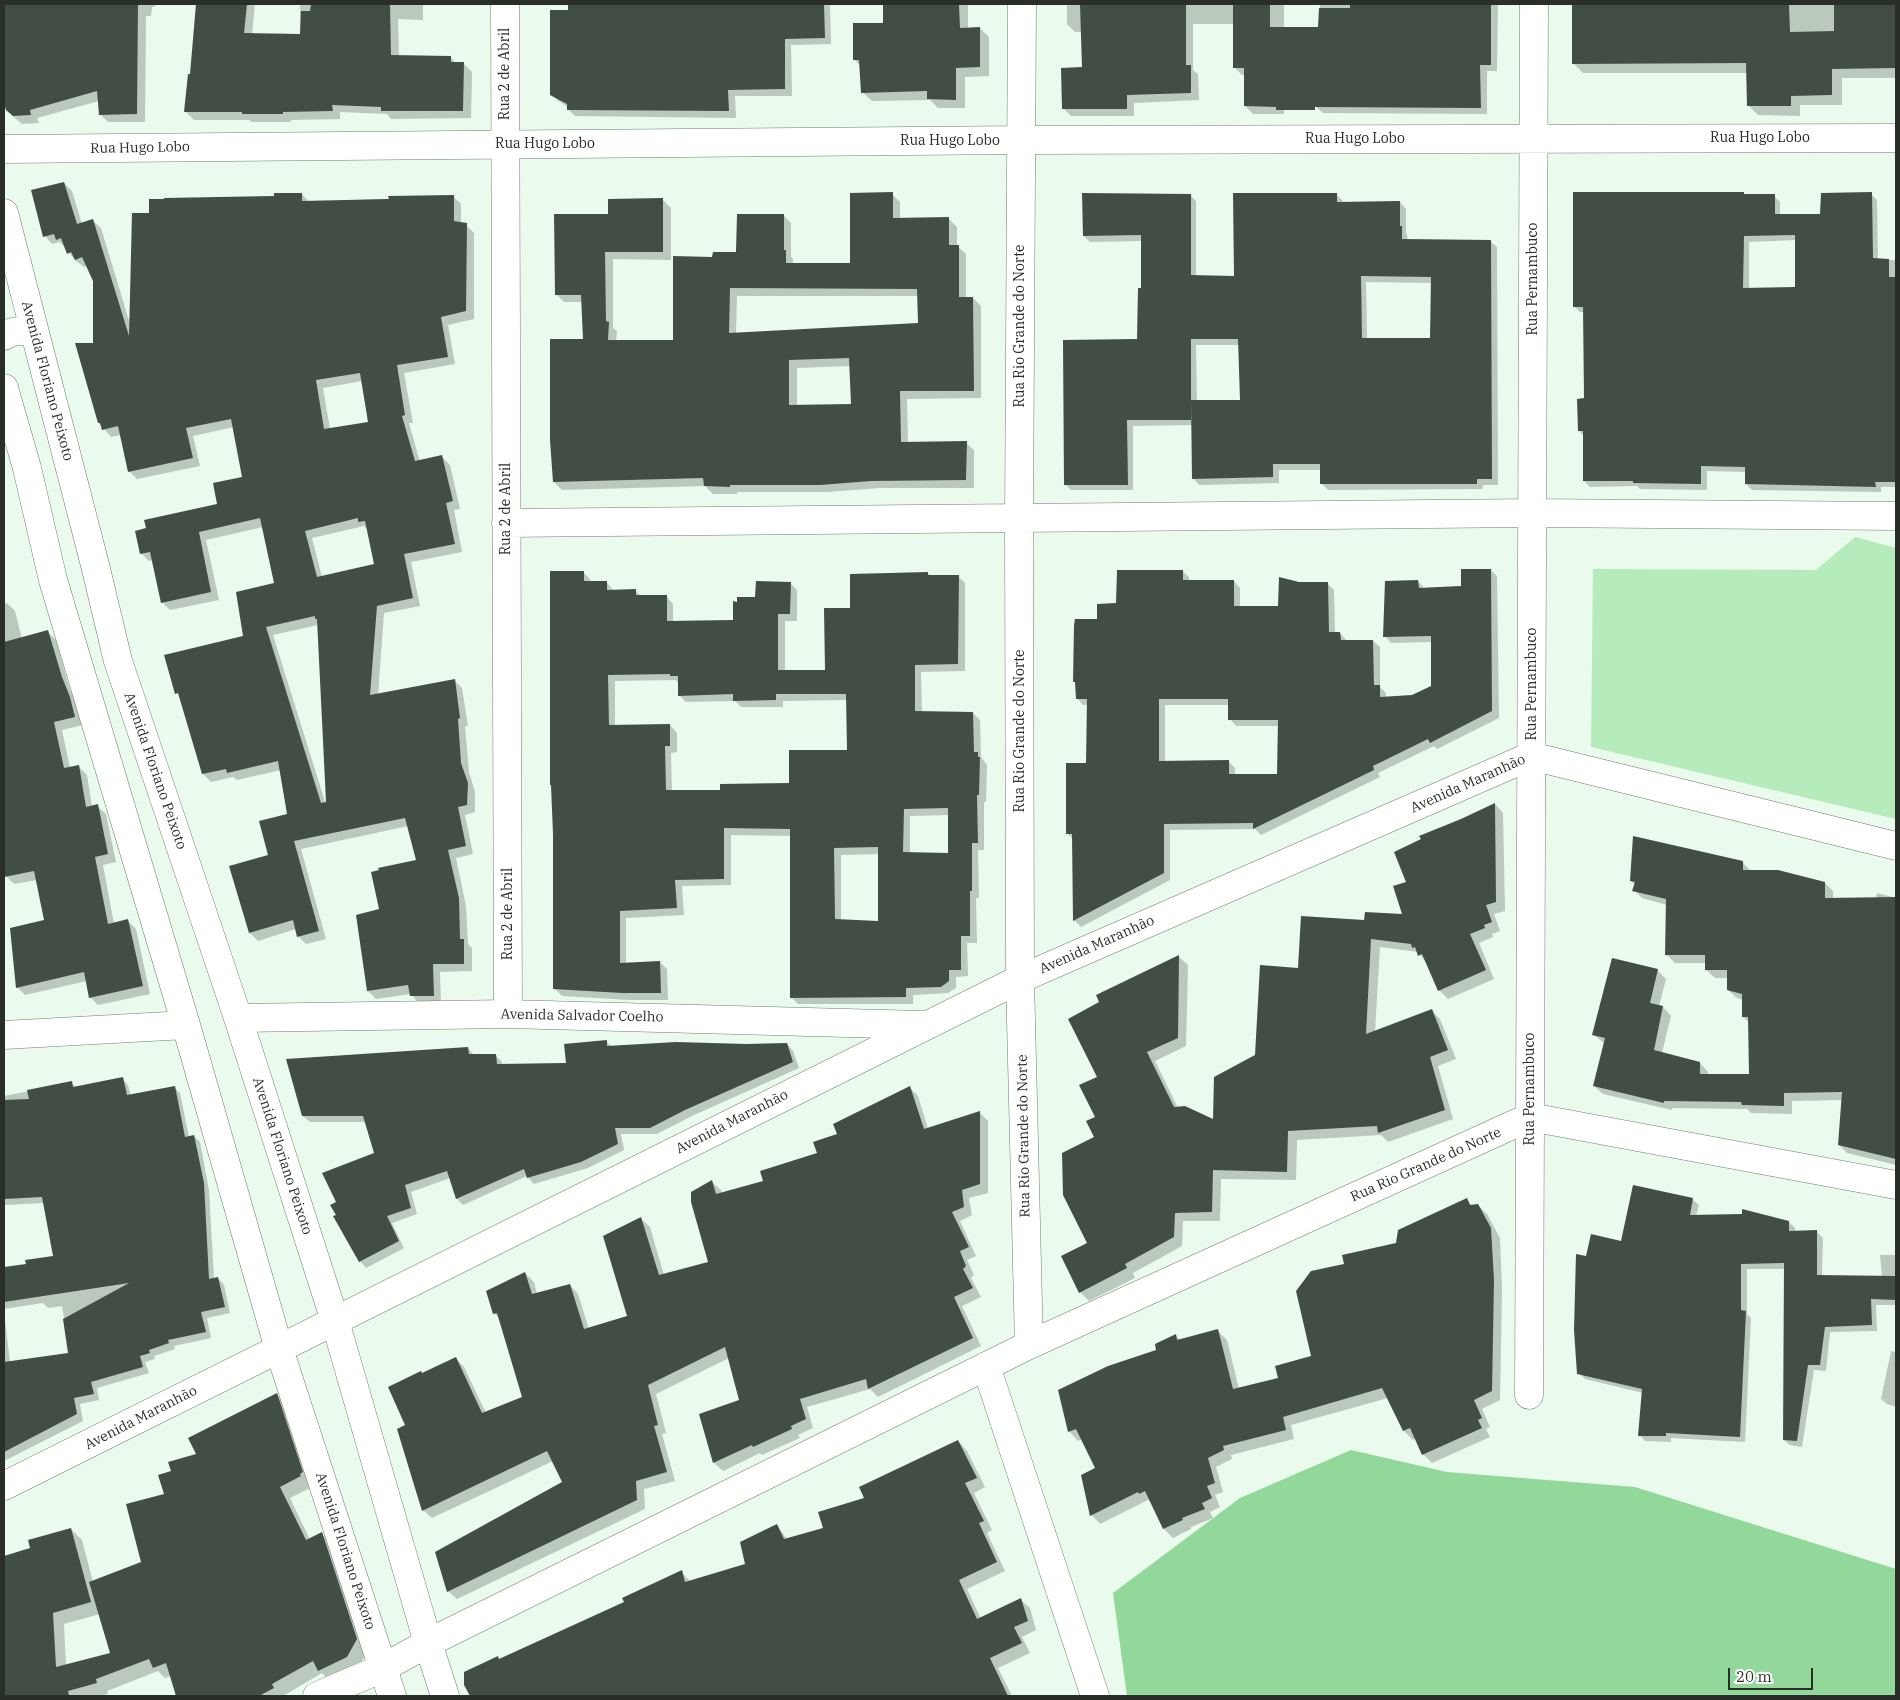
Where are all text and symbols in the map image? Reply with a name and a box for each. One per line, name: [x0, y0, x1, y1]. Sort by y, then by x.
street label: Rua 2 de Abril: [497, 28, 513, 120]
street label: Rua Hugo Lobo: [1710, 130, 1810, 146]
street label: Rua Hugo Lobo: [1305, 131, 1405, 147]
street label: Rua Hugo Lobo: [900, 133, 1000, 149]
street label: Rua Hugo Lobo: [495, 136, 595, 152]
street label: Rua Hugo Lobo: [90, 139, 190, 157]
street label: Rua Pernambuco: [1525, 222, 1541, 336]
street label: Rua Rio Grande do Norte: [1012, 244, 1028, 408]
street label: Avenida Floriano Peixoto: [18, 299, 76, 463]
street label: Rua 2 de Abril: [498, 463, 514, 555]
street label: Rua Pernambuco: [1524, 627, 1540, 741]
street label: Rua Rio Grande do Norte: [1012, 649, 1028, 813]
street label: Avenida Floriano Peixoto: [120, 690, 190, 852]
street label: Avenida Maranhão: [1408, 751, 1528, 817]
street label: Rua 2 de Abril: [500, 868, 516, 960]
street label: Avenida Maranhão: [1037, 912, 1157, 978]
street label: Avenida Salvador Coelho: [500, 1006, 664, 1026]
street label: Rua Pernambuco: [1522, 1032, 1538, 1146]
street label: Rua Rio Grande do Norte: [1014, 1054, 1034, 1218]
street label: Avenida Floriano Peixoto: [249, 1075, 315, 1237]
street label: Avenida Maranhão: [673, 1086, 791, 1158]
street label: Rua Rio Grande do Norte: [1348, 1124, 1504, 1206]
street label: Avenida Maranhão: [82, 1382, 200, 1454]
street label: Avenida Floriano Peixoto: [312, 1470, 378, 1632]
scale bar: [1730, 1658, 1815, 1690]
text: 20 m: [1736, 1667, 1772, 1686]

